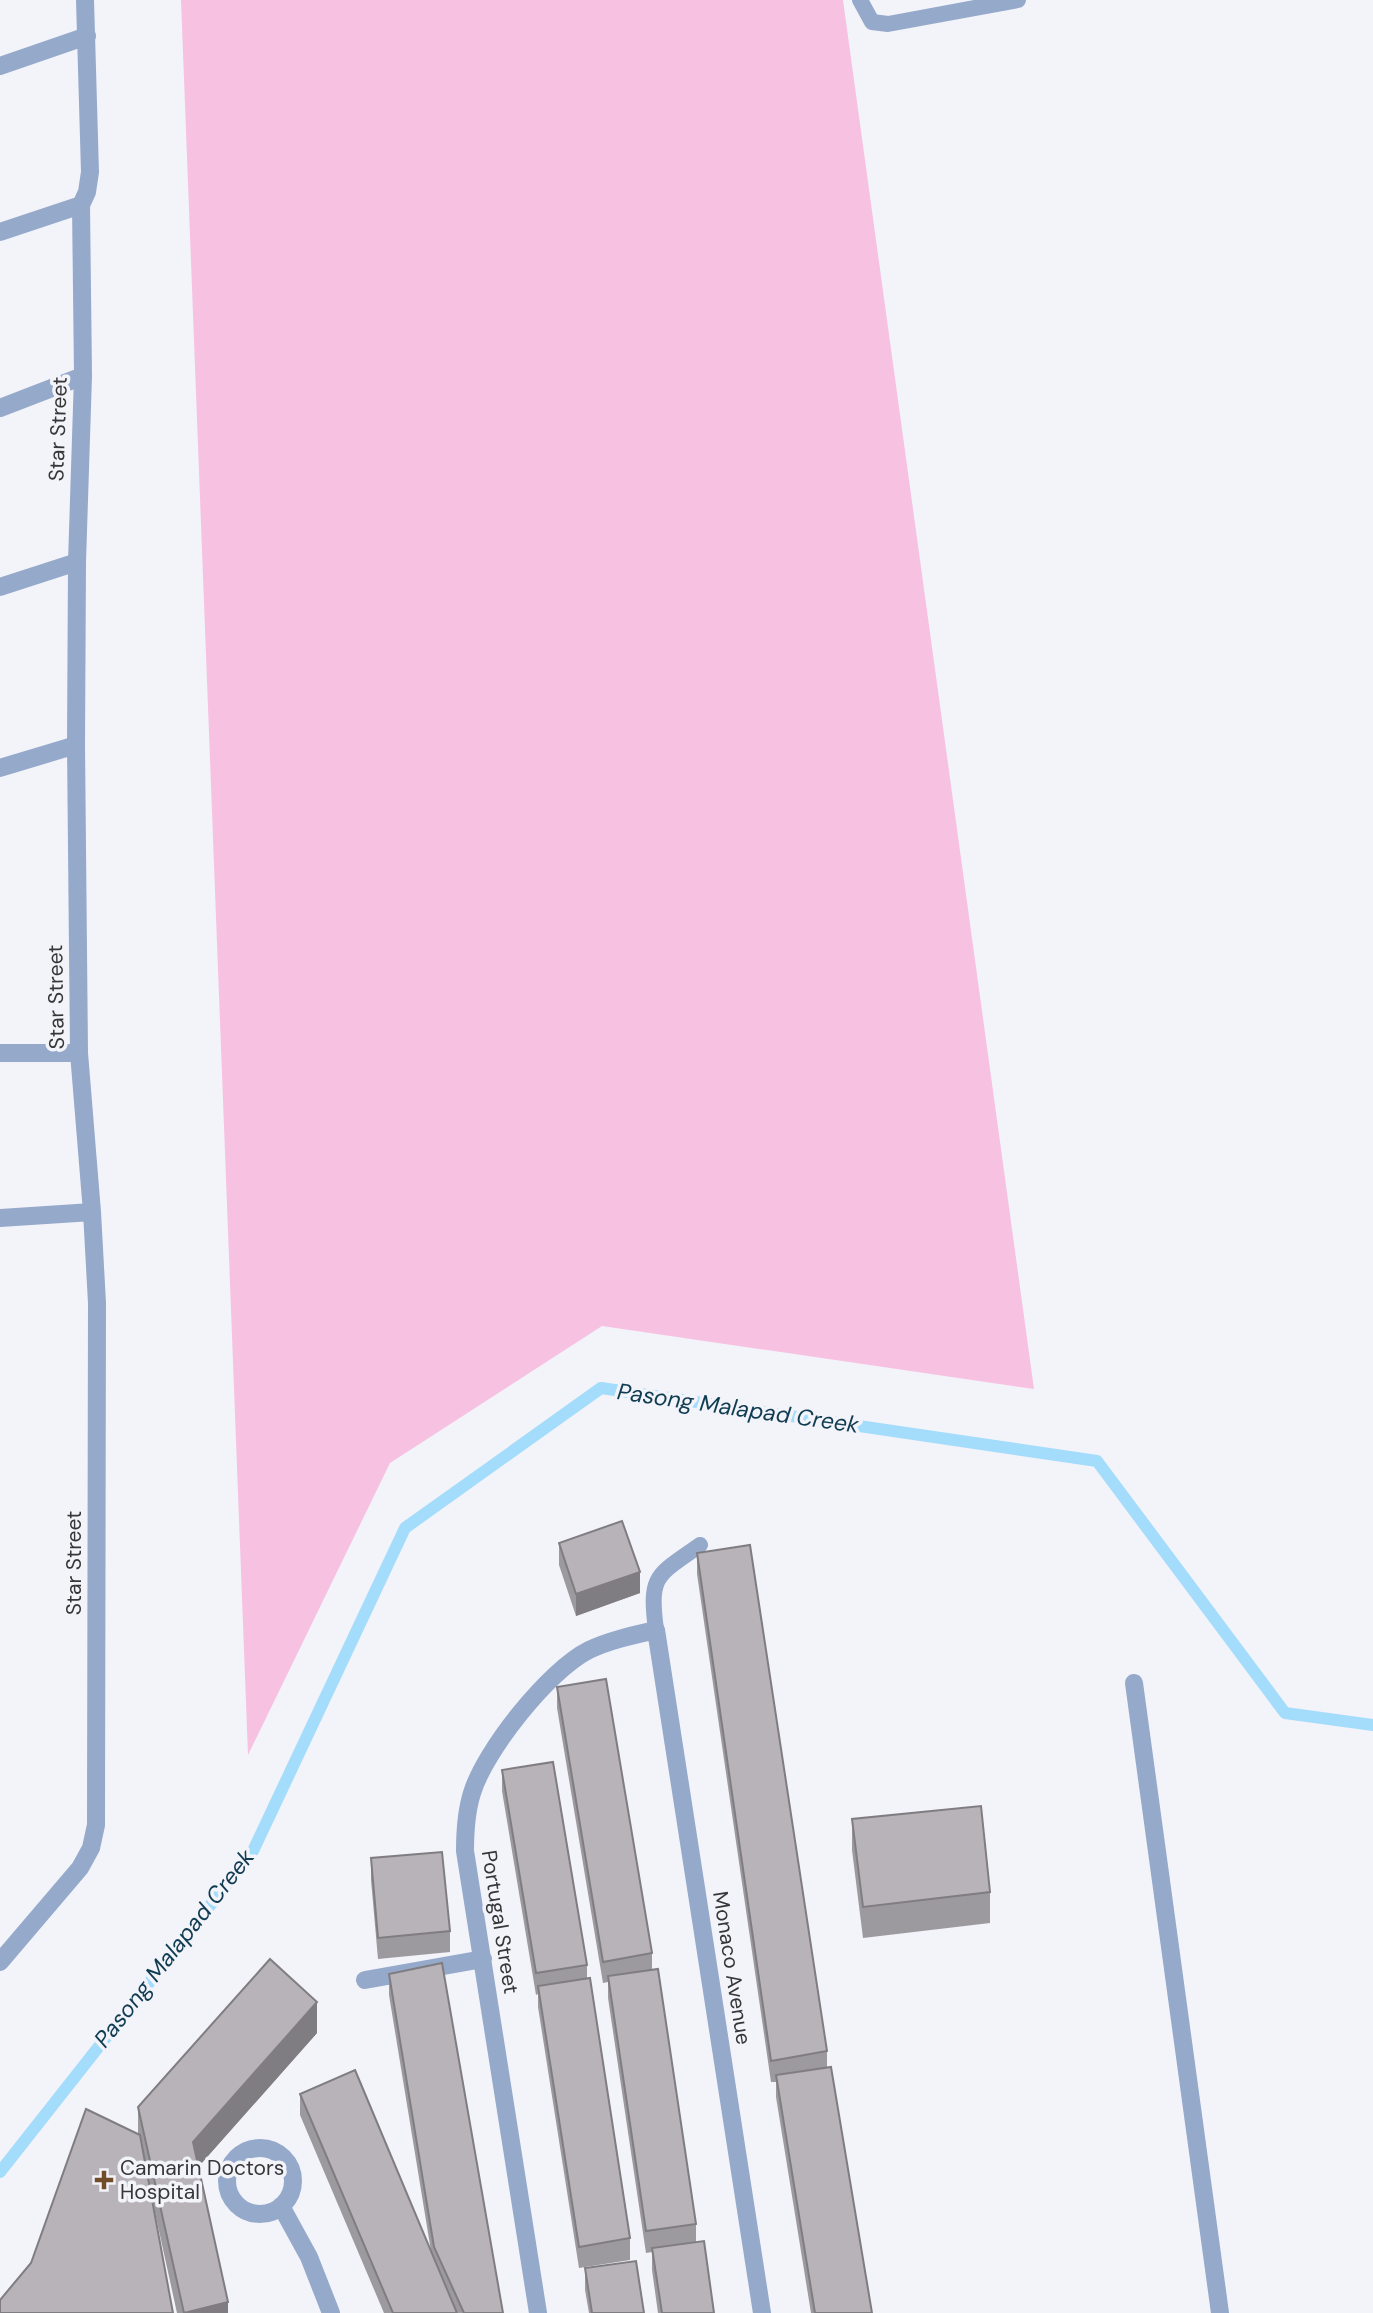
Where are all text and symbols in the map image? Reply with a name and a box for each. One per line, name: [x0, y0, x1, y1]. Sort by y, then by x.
street label: Star Street: [42, 376, 74, 482]
street label: Star Street: [41, 944, 71, 1050]
water label: Pasong Malapad Creek: [615, 1376, 861, 1440]
street label: Star Street: [60, 1511, 88, 1615]
water label: Pasong Malapad Creek: [87, 1843, 261, 2053]
street label: Portugal Street: [475, 1848, 525, 1996]
street label: Monaco Avenue: [706, 1889, 758, 2047]
place label: Camarin Doctors Hospital: [120, 2154, 284, 2206]
marker: Camarin Doctors Hospital: [94, 2170, 114, 2190]

